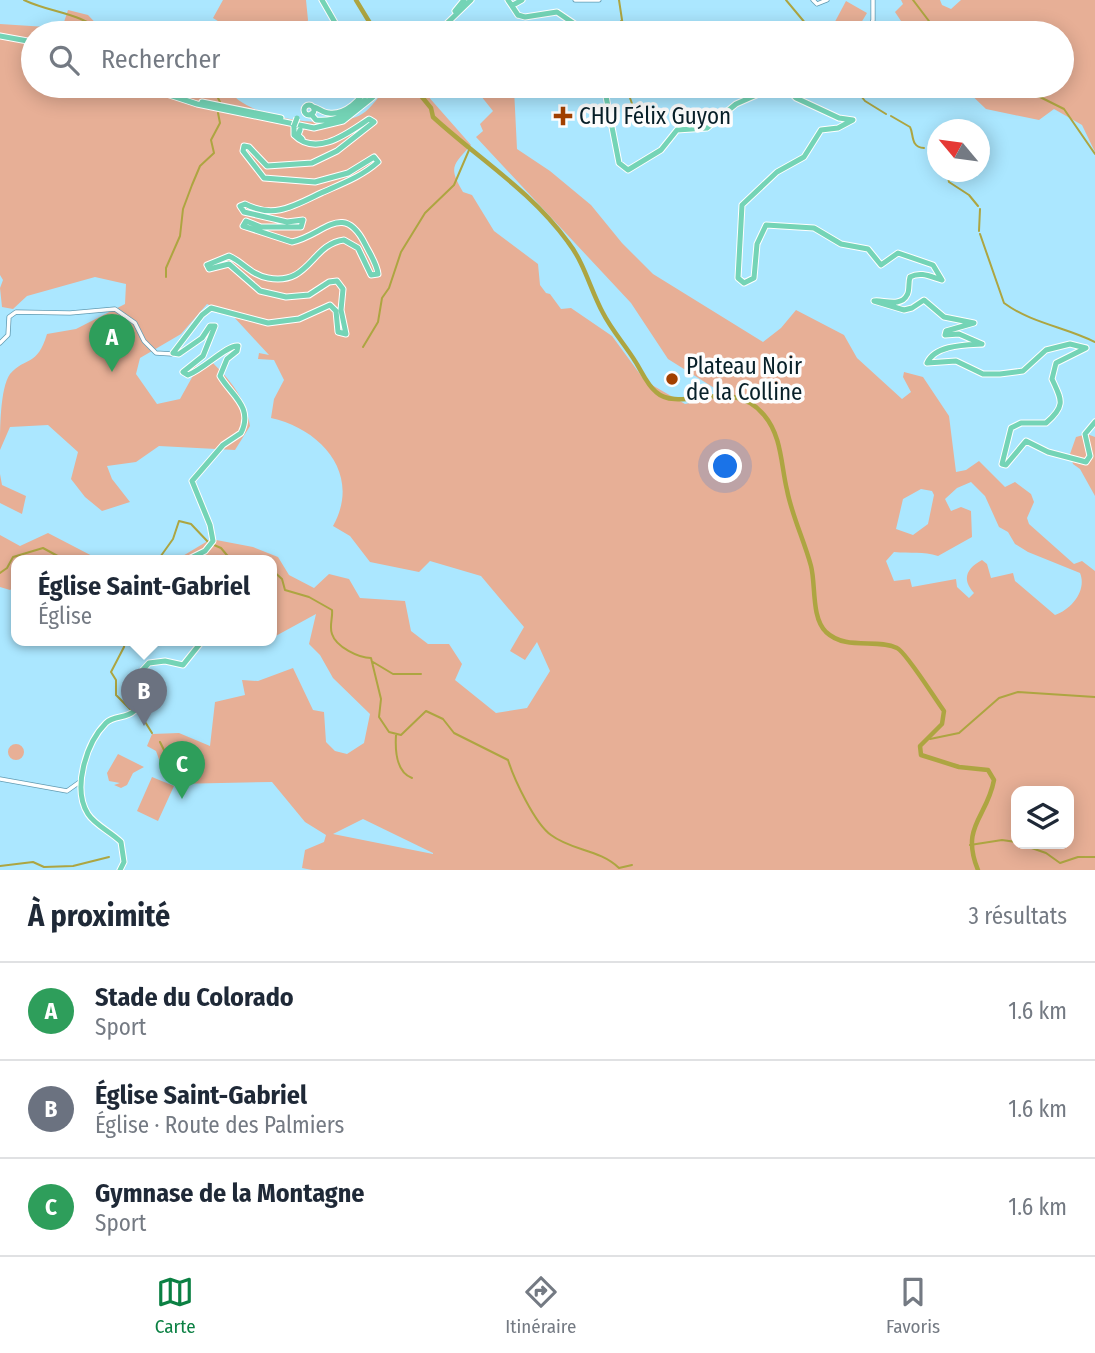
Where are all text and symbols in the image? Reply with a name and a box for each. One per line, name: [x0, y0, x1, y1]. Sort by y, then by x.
search box: [21, 21, 1074, 98]
icon: search: [45, 41, 83, 79]
text: Rechercher: [101, 44, 220, 75]
place label: CHU Félix Guyon: [579, 102, 731, 130]
marker: CHU Félix Guyon: [553, 106, 573, 126]
north arrow: [927, 119, 990, 182]
pin: A: [89, 314, 135, 372]
place label: Plateau Noir de la Colline: [686, 352, 802, 406]
marker: Plateau Noir de la Colline: [664, 371, 680, 387]
your location: [708, 449, 742, 483]
popup: [11, 555, 277, 646]
text: Église Saint-Gabriel: [38, 571, 250, 602]
text: Église: [38, 602, 92, 630]
pin: B: [121, 668, 167, 726]
pin: C: [159, 741, 205, 799]
map controls: [1011, 786, 1074, 849]
button: layers: [1011, 786, 1074, 849]
text: À proximité: [28, 898, 170, 934]
text: 3 résultats: [969, 902, 1067, 930]
text: Stade du Colorado: [95, 982, 294, 1013]
text: A: [45, 997, 57, 1025]
text: 1.6 km: [1008, 997, 1067, 1025]
text: Sport: [95, 1013, 146, 1041]
text: Église Saint-Gabriel: [95, 1080, 307, 1111]
text: B: [45, 1095, 57, 1123]
text: 1.6 km: [1008, 1095, 1067, 1123]
text: Église · Route des Palmiers: [95, 1111, 344, 1139]
text: Gymnase de la Montagne: [95, 1178, 365, 1209]
text: C: [45, 1193, 57, 1221]
text: 1.6 km: [1008, 1193, 1067, 1221]
text: Sport: [95, 1209, 146, 1237]
tab: Carte: [155, 1273, 196, 1338]
tab: Itinéraire: [505, 1273, 576, 1338]
tab: Favoris: [886, 1273, 940, 1338]

